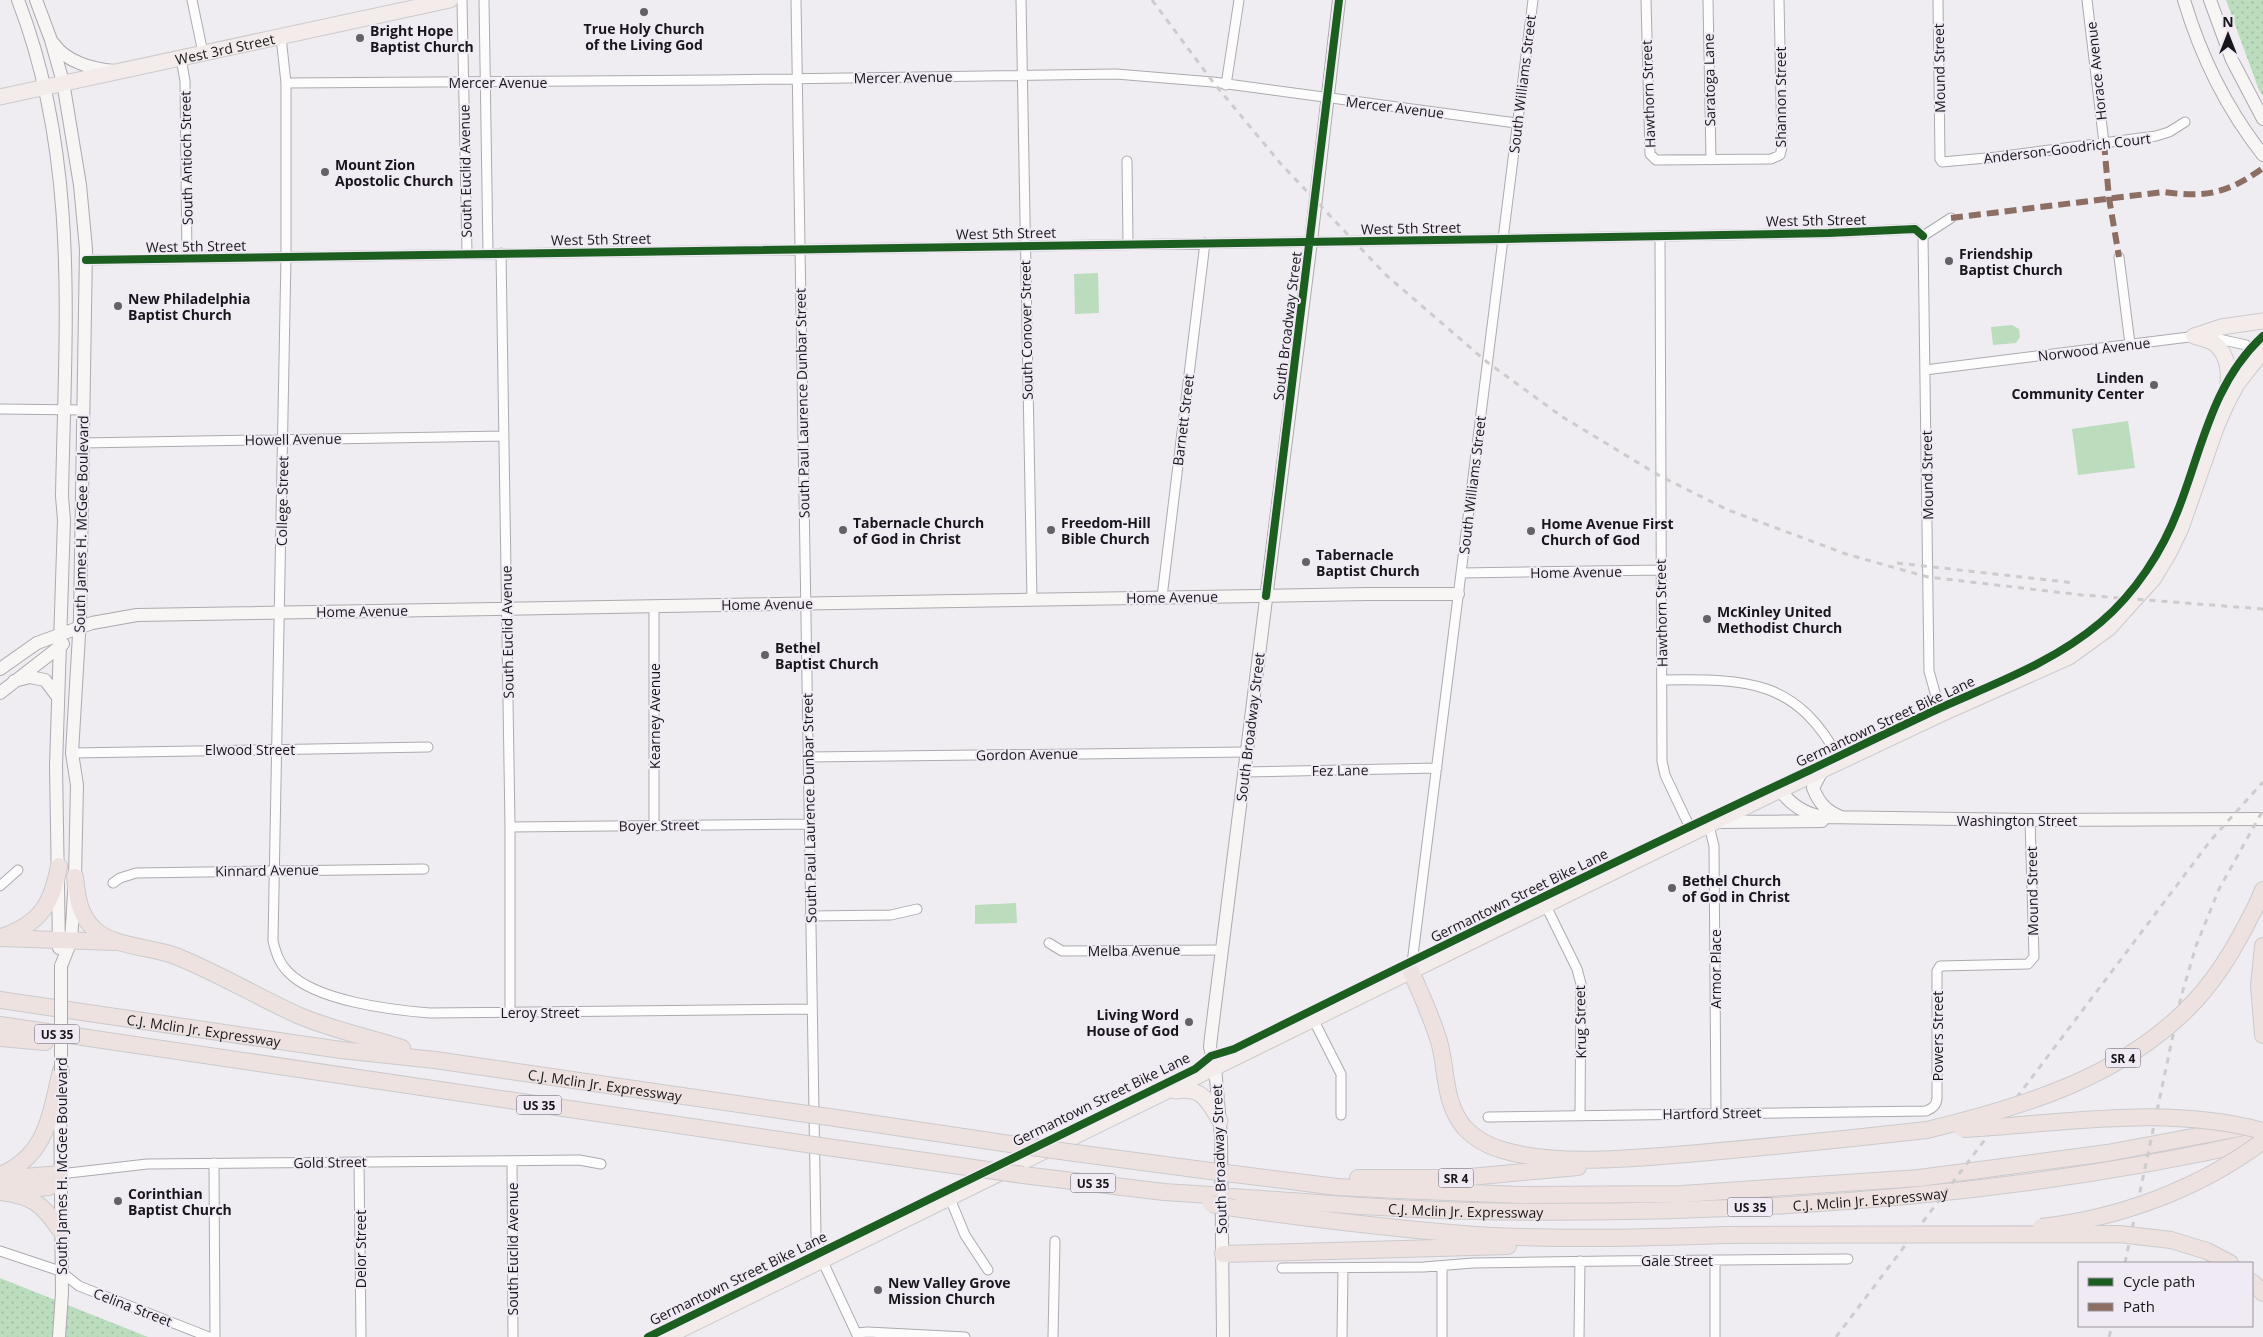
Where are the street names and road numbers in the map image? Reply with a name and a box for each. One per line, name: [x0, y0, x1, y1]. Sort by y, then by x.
street label: South Williams Street: [1504, 14, 1540, 154]
street label: Horace Avenue: [2081, 21, 2111, 121]
street label: Mound Street: [1929, 23, 1949, 113]
street label: West 3rd Street: [173, 29, 276, 68]
street label: Saratoga Lane: [1699, 33, 1719, 127]
street label: Hawthorn Street: [1637, 40, 1659, 148]
street label: Shannon Street: [1771, 47, 1790, 147]
street label: Mercer Avenue: [853, 67, 953, 87]
street label: Mercer Avenue: [449, 73, 548, 92]
street label: South Antioch Street: [175, 91, 197, 225]
street label: Mercer Avenue: [1345, 92, 1445, 122]
street label: South Euclid Avenue: [454, 104, 476, 238]
street label: Anderson-Goodrich Court: [1982, 128, 2152, 168]
street label: West 5th Street: [1766, 210, 1866, 230]
street label: West 5th Street: [1361, 218, 1461, 238]
street label: West 5th Street: [956, 223, 1056, 243]
street label: West 5th Street: [551, 229, 651, 249]
street label: West 5th Street: [146, 236, 246, 256]
street label: South Broadway Street: [1268, 250, 1306, 402]
street label: South Conover Street: [1015, 260, 1037, 400]
street label: South Paul Laurence Dunbar Street: [790, 288, 814, 518]
street label: Norwood Avenue: [2037, 333, 2152, 365]
street label: Barnett Street: [1168, 373, 1198, 467]
street label: South James H. McGee Boulevard: [70, 415, 92, 633]
street label: South Williams Street: [1454, 415, 1490, 555]
street label: Howell Avenue: [244, 429, 342, 449]
street label: Mound Street: [1917, 430, 1937, 520]
street label: College Street: [272, 456, 292, 546]
street label: Hawthorn Street: [1651, 559, 1671, 667]
street label: Home Avenue: [1530, 562, 1622, 582]
street label: South Euclid Avenue: [496, 565, 518, 699]
street label: Home Avenue: [1126, 587, 1218, 607]
street label: Home Avenue: [721, 594, 813, 614]
street label: Home Avenue: [316, 601, 408, 621]
street label: South Broadway Street: [1231, 651, 1269, 803]
street label: Kearney Avenue: [645, 663, 664, 769]
street label: Germantown Street Bike Lane: [1792, 671, 1978, 771]
street label: South Paul Laurence Dunbar Street: [797, 693, 821, 923]
street label: Elwood Street: [205, 740, 295, 759]
street label: Gordon Avenue: [976, 744, 1078, 764]
street label: Fez Lane: [1311, 760, 1369, 780]
street label: Washington Street: [1957, 811, 2077, 830]
street label: Boyer Street: [618, 815, 700, 835]
street label: Germantown Street Bike Lane: [1427, 844, 1611, 946]
street label: Mound Street: [2022, 846, 2042, 936]
street label: Kinnard Avenue: [215, 860, 319, 880]
street label: Armor Place: [1706, 929, 1725, 1009]
street label: Melba Avenue: [1087, 940, 1181, 960]
street label: Krug Street: [1570, 985, 1590, 1059]
street label: Powers Street: [1928, 991, 1947, 1081]
street label: Leroy Street: [500, 1003, 580, 1022]
street label: C.J. Mclin Jr. Expressway: [126, 1009, 283, 1051]
road number: US 35: [34, 1024, 80, 1044]
street label: Germantown Street Bike Lane: [1009, 1048, 1193, 1150]
road number: SR 4: [2106, 1048, 2140, 1068]
street label: South James H. McGee Boulevard: [52, 1057, 71, 1275]
street label: C.J. Mclin Jr. Expressway: [527, 1064, 684, 1105]
street label: South Broadway Street: [1207, 1084, 1231, 1234]
road number: US 35: [516, 1096, 562, 1114]
street label: Hartford Street: [1662, 1103, 1762, 1123]
street label: Gold Street: [293, 1152, 367, 1172]
road number: SR 4: [1438, 1168, 1474, 1188]
road number: US 35: [1070, 1174, 1116, 1192]
street label: South Euclid Avenue: [503, 1182, 522, 1315]
street label: C.J. Mclin Jr. Expressway: [1792, 1182, 1950, 1214]
street label: C.J. Mclin Jr. Expressway: [1387, 1198, 1544, 1221]
road number: US 35: [1728, 1198, 1772, 1216]
street label: Delor Street: [351, 1210, 370, 1288]
street label: Germantown Street Bike Lane: [646, 1227, 830, 1329]
street label: Gale Street: [1641, 1251, 1713, 1270]
street label: Celina Street: [91, 1283, 175, 1331]

